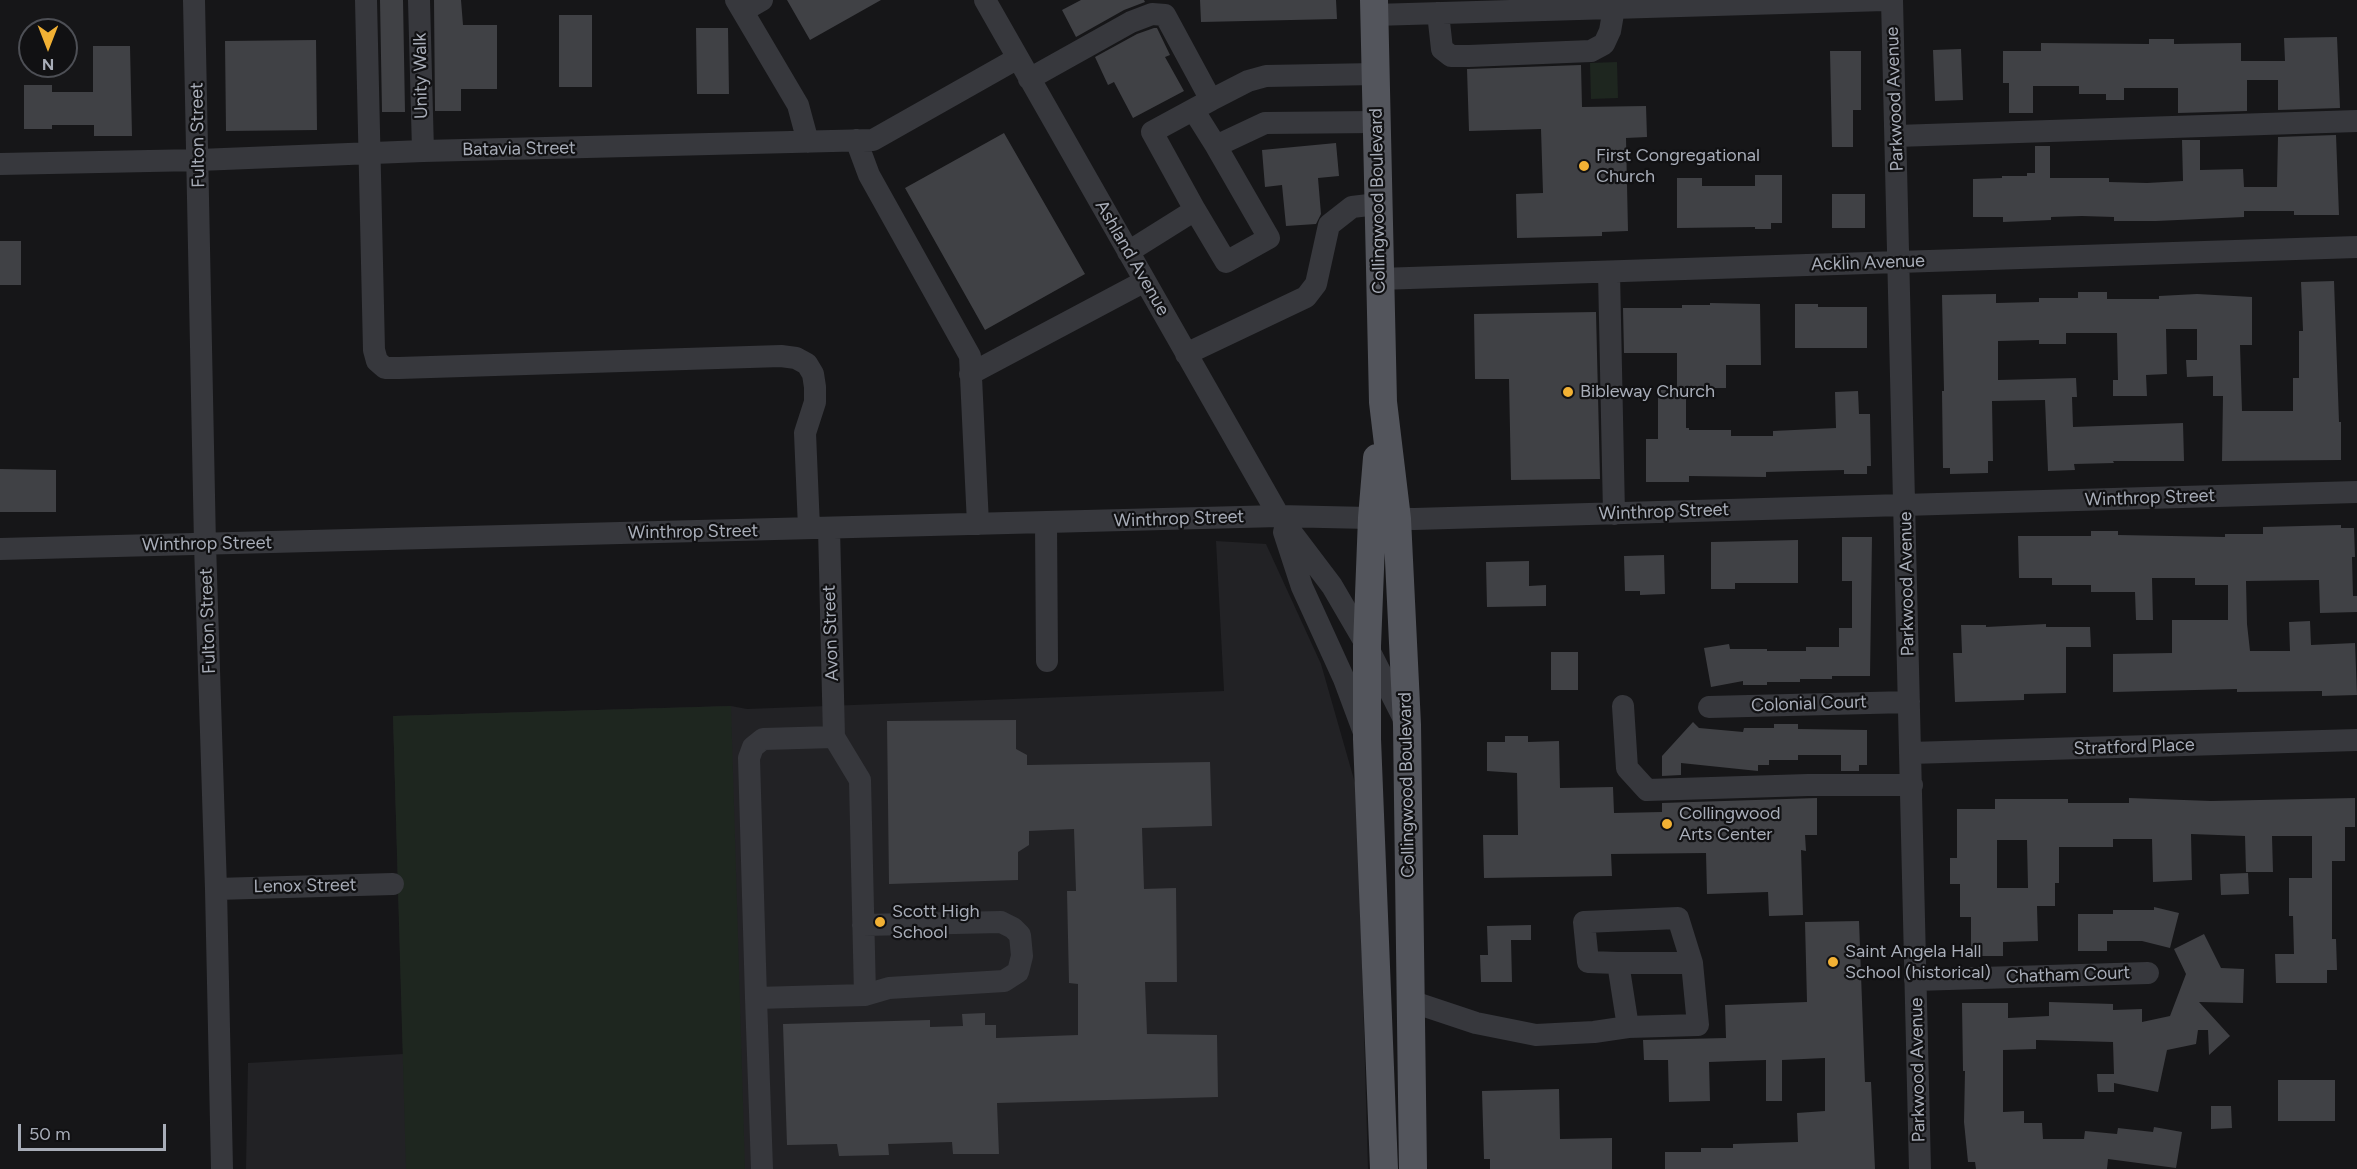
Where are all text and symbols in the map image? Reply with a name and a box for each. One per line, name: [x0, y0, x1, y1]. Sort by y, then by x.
north arrow: [18, 18, 78, 78]
street label: Parkwood Avenue: [1882, 26, 1908, 172]
street label: Unity Walk: [409, 33, 433, 119]
text: N: [42, 55, 54, 74]
street label: Fulton Street: [186, 82, 210, 188]
street label: Collingwood Boulevard: [1366, 108, 1390, 294]
street label: Batavia Street: [462, 137, 576, 161]
place label: First Congregational Church: [1596, 145, 1760, 188]
marker: First Congregational Church: [1577, 159, 1591, 173]
street label: Ashland Avenue: [1090, 196, 1174, 320]
street label: Acklin Avenue: [1811, 250, 1925, 276]
place label: Bibleway Church: [1580, 381, 1715, 403]
marker: Bibleway Church: [1561, 385, 1575, 399]
street label: Winthrop Street: [2084, 485, 2216, 511]
street label: Winthrop Street: [1598, 499, 1730, 525]
street label: Winthrop Street: [1113, 506, 1245, 532]
street label: Parkwood Avenue: [1895, 511, 1919, 657]
street label: Winthrop Street: [628, 520, 758, 544]
street label: Winthrop Street: [142, 532, 272, 556]
street label: Fulton Street: [195, 568, 221, 674]
street label: Avon Street: [819, 584, 843, 682]
street label: Colonial Court: [1751, 691, 1867, 717]
street label: Collingwood Boulevard: [1395, 692, 1419, 878]
street label: Stratford Place: [2073, 734, 2195, 760]
place label: Collingwood Arts Center: [1679, 803, 1780, 846]
marker: Collingwood Arts Center: [1660, 817, 1674, 831]
street label: Lenox Street: [253, 874, 357, 898]
place label: Scott High School: [892, 901, 980, 944]
marker: Scott High School: [873, 915, 887, 929]
place label: Saint Angela Hall School (historical): [1845, 941, 1991, 984]
marker: Saint Angela Hall School (historical): [1826, 955, 1840, 969]
street label: Chatham Court: [2005, 962, 2131, 988]
street label: Parkwood Avenue: [1906, 997, 1930, 1143]
scale bar: [21, 1112, 170, 1150]
text: 50 m: [29, 1123, 71, 1145]

